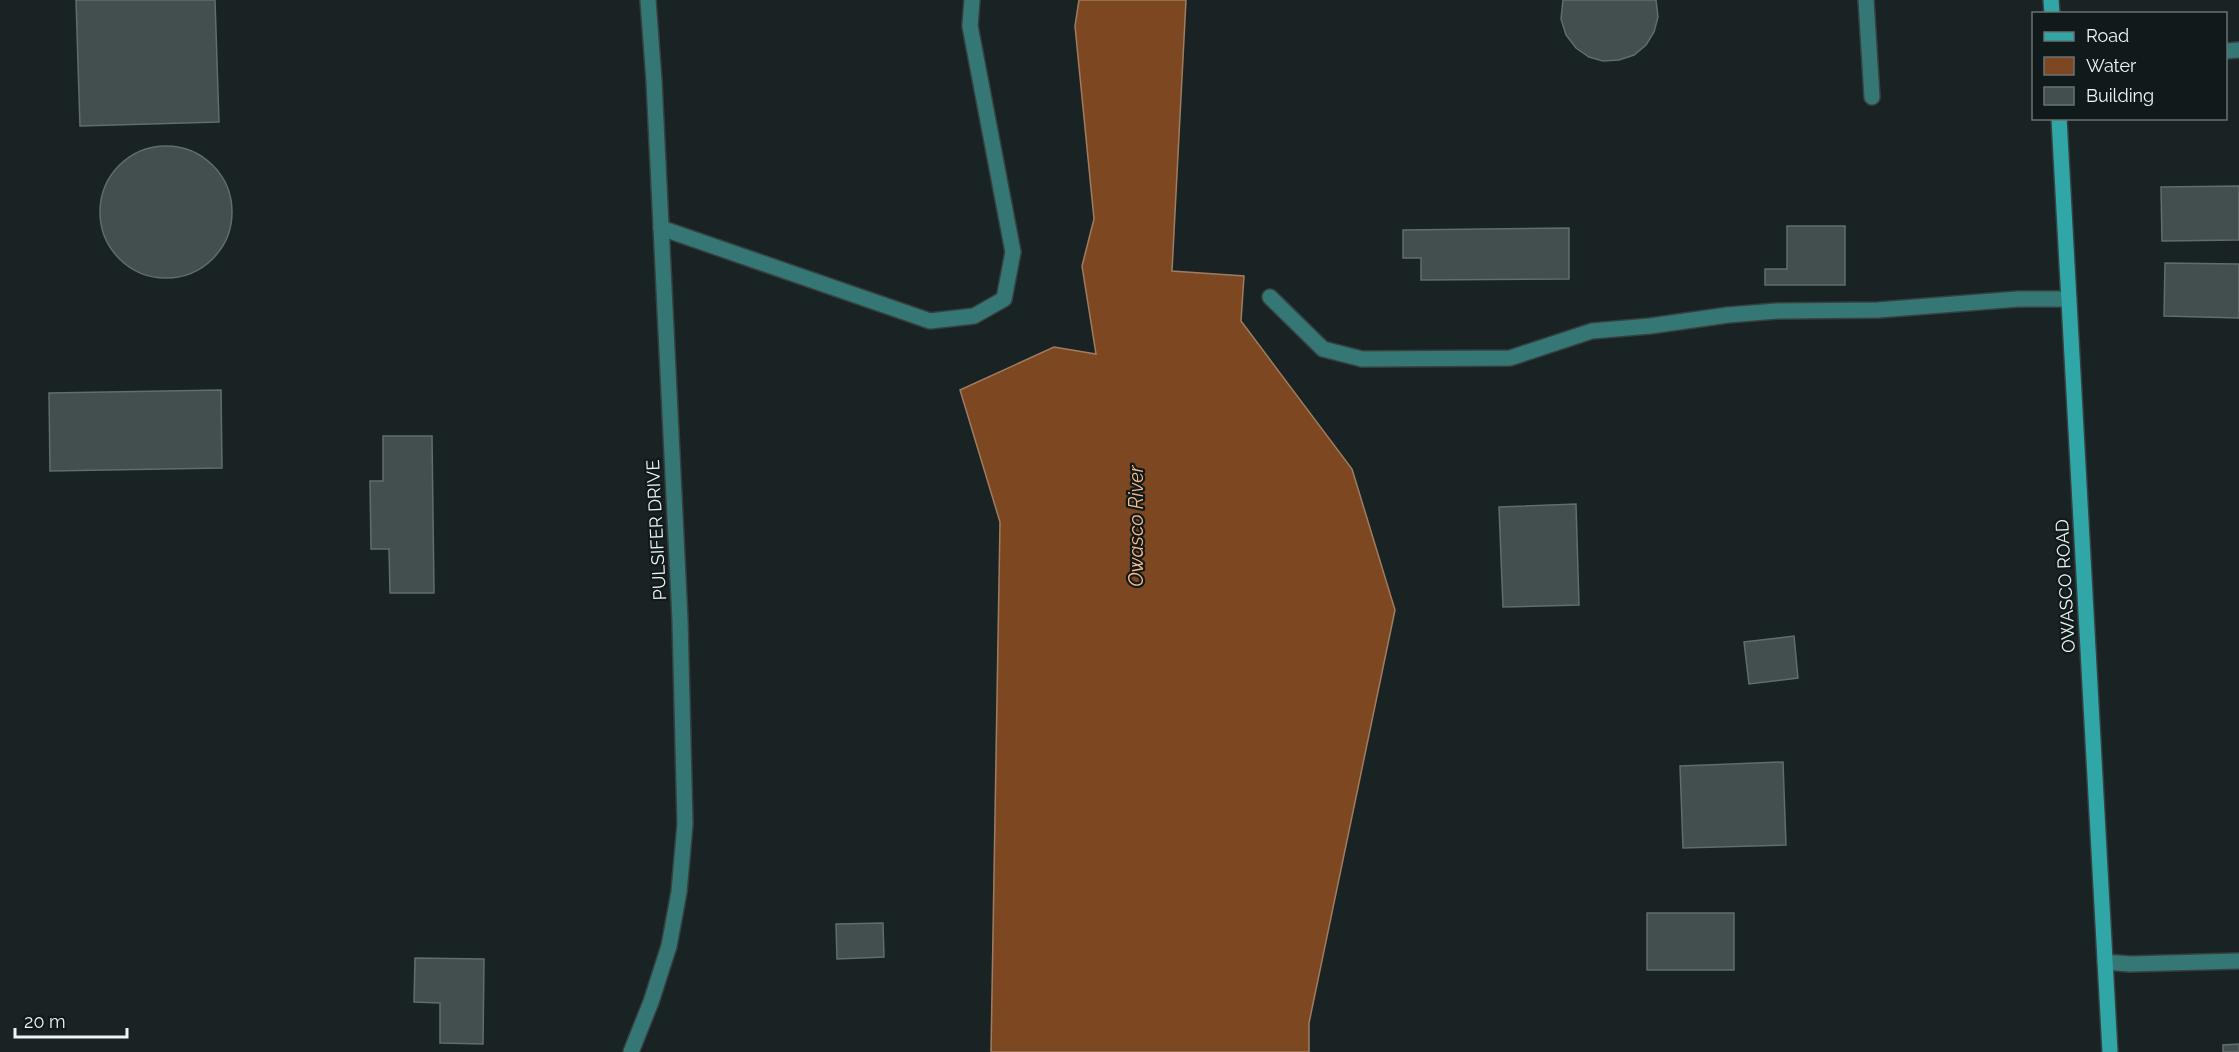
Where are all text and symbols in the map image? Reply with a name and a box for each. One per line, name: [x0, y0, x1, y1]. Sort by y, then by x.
legend: [2032, 12, 2227, 120]
text: Road: [2086, 25, 2129, 46]
text: Water: [2086, 55, 2137, 76]
text: Building: [2086, 85, 2154, 106]
street label: PULSIFER DRIVE: [642, 459, 670, 601]
water label: Owasco River: [1124, 464, 1148, 587]
street label: OWASCO ROAD: [2051, 518, 2079, 653]
scale bar: [15, 1001, 128, 1039]
text: 20 m: [24, 1011, 66, 1032]

